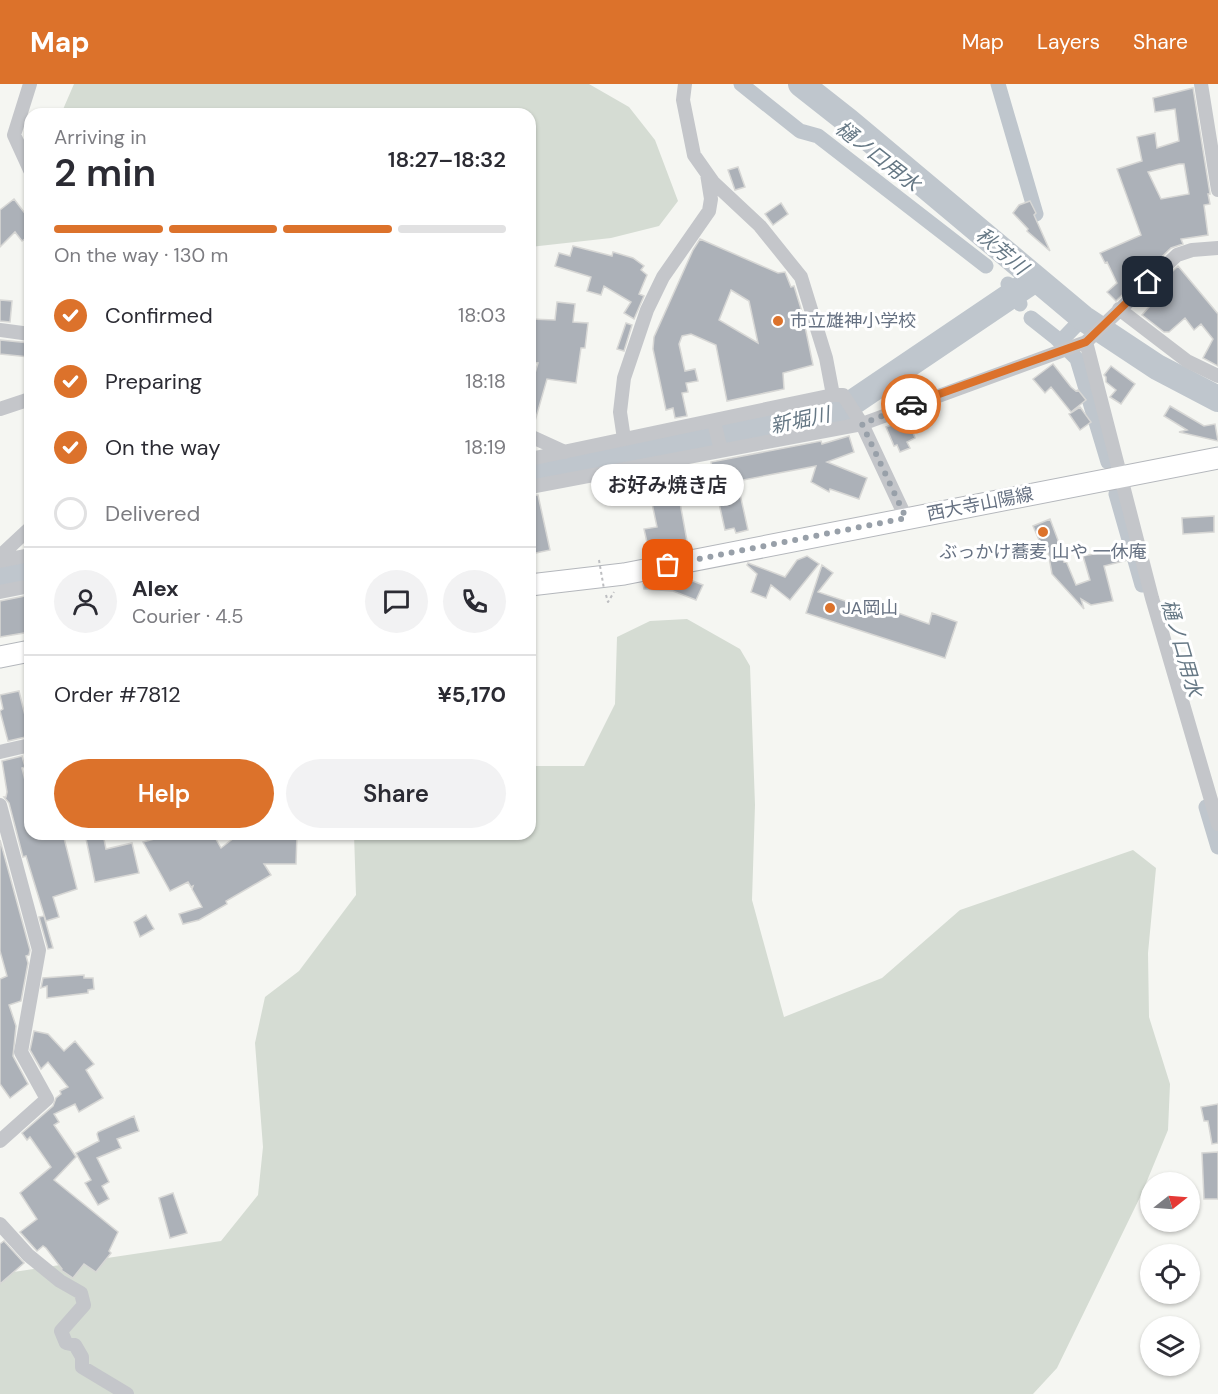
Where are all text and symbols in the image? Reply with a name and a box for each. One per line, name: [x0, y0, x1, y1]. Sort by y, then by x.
text: Map: [30, 24, 90, 61]
text: Map: [962, 28, 1004, 56]
text: Layers: [1037, 28, 1100, 56]
text: Share: [1133, 28, 1188, 56]
water label: 樋ノ口用水: [831, 115, 927, 198]
text: Arriving in: [54, 124, 146, 150]
text: 18:27–18:32: [388, 145, 506, 174]
text: 2 min: [54, 147, 156, 198]
water label: 秋芳川: [971, 222, 1035, 282]
text: On the way · 130 m: [54, 242, 228, 268]
pin: [1122, 256, 1173, 307]
icon: home: [1131, 265, 1164, 298]
icon: check: [54, 299, 87, 332]
text: Confirmed: [105, 301, 213, 330]
text: 18:03: [458, 302, 506, 328]
place label: 市立雄神小学校: [790, 309, 916, 333]
marker: 市立雄神小学校: [771, 314, 785, 328]
icon: check: [54, 365, 87, 398]
text: Preparing: [105, 367, 202, 396]
text: 18:18: [465, 368, 506, 394]
courier: [881, 374, 941, 434]
icon: car: [895, 388, 928, 421]
water label: 新堀川: [768, 401, 834, 439]
icon: check: [54, 431, 87, 464]
text: On the way: [105, 433, 220, 462]
text: 18:19: [465, 434, 506, 460]
callout: お好み焼き店: [592, 463, 744, 505]
text: お好み焼き店: [608, 472, 728, 498]
street label: 西大寺山陽線: [925, 482, 1035, 526]
text: Delivered: [105, 499, 200, 528]
marker: ぶっかけ蕎麦 山や 一休庵: [1036, 525, 1050, 539]
pin: [642, 539, 693, 590]
place label: ぶっかけ蕎麦 山や 一休庵: [939, 540, 1147, 564]
icon: bag: [651, 548, 684, 581]
button: person: [54, 570, 117, 633]
button: chat: [365, 570, 428, 633]
button: phone: [443, 570, 506, 633]
text: Alex: [132, 574, 179, 603]
place label: JA岡山: [842, 596, 898, 620]
water label: 樋ノ口用水: [1156, 596, 1209, 702]
marker: JA岡山: [823, 601, 837, 615]
text: Courier · 4.5: [132, 603, 244, 629]
text: Order #7812: [54, 680, 181, 709]
text: ¥5,170: [437, 680, 506, 709]
button: Help: [54, 759, 274, 828]
button: Share: [286, 759, 506, 828]
north arrow: [1140, 1172, 1200, 1232]
map controls: [1140, 1172, 1200, 1376]
button: locate: [1140, 1244, 1200, 1304]
button: layers: [1140, 1316, 1200, 1376]

